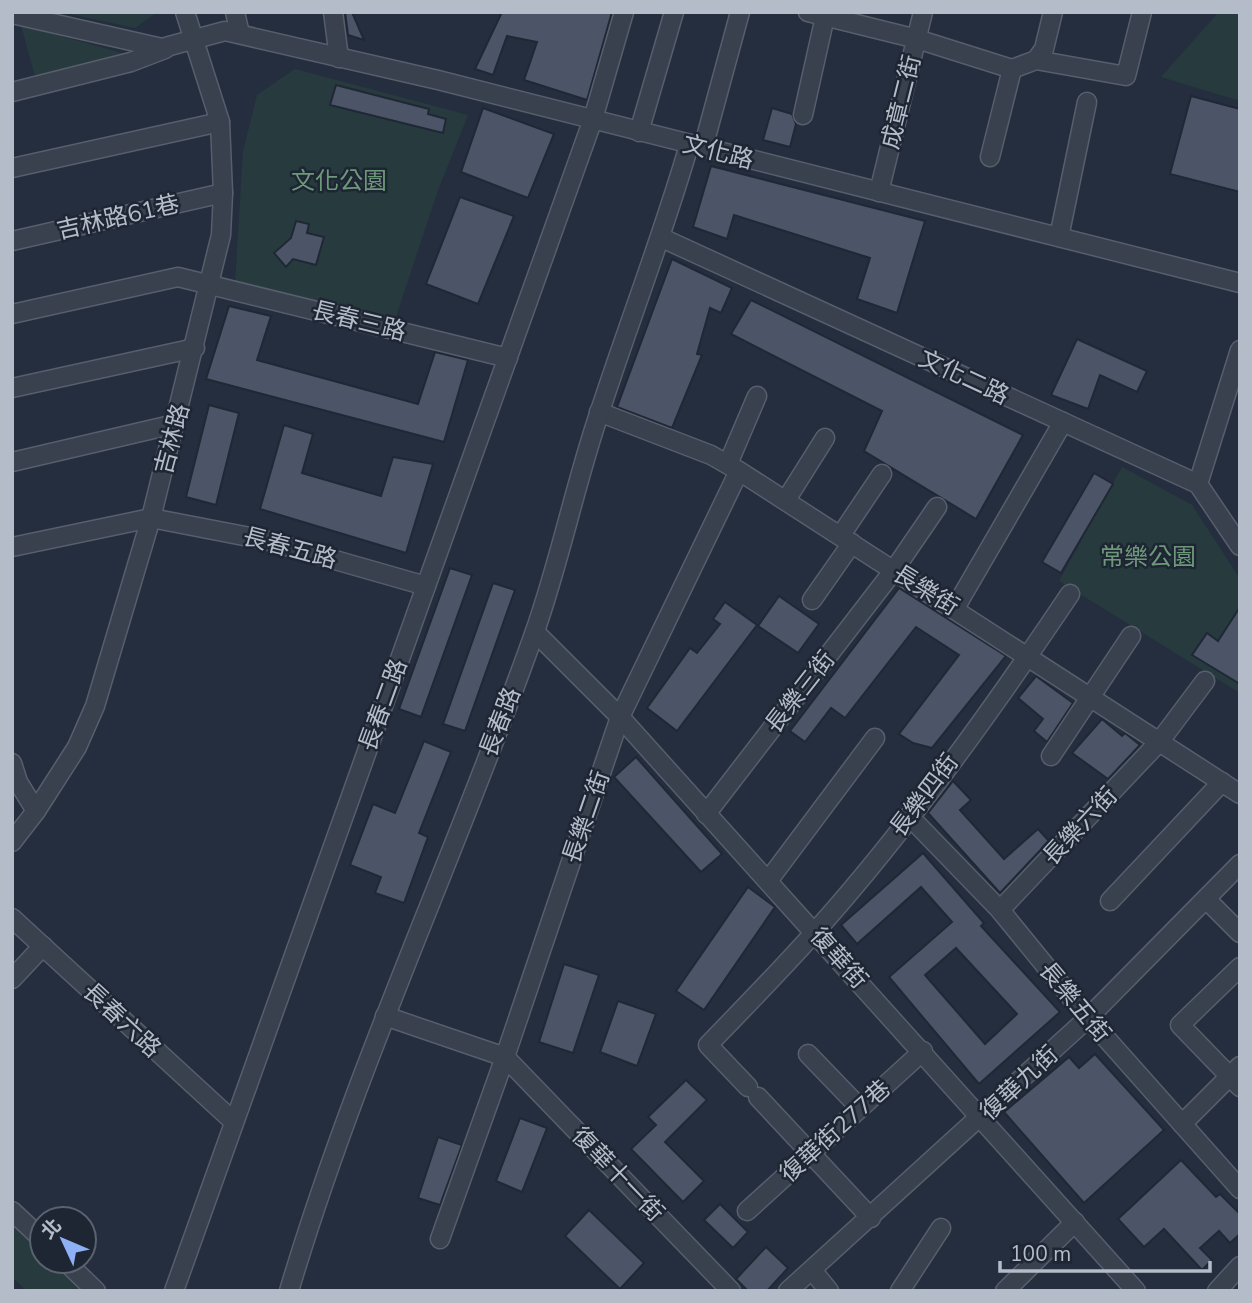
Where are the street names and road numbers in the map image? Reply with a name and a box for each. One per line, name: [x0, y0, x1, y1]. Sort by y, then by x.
street label: 成章二街: [874, 52, 928, 152]
street label: 文化路: [679, 128, 757, 176]
street label: 吉林路61巷: [54, 187, 182, 247]
street label: 長春三路: [309, 294, 409, 348]
street label: 文化二路: [914, 342, 1014, 412]
street label: 吉林路: [147, 400, 197, 478]
street label: 長春五路: [239, 520, 341, 576]
street label: 長樂街: [887, 557, 965, 623]
street label: 長樂三街: [758, 644, 842, 740]
street label: 長春二路: [352, 654, 414, 756]
street label: 長春路: [472, 683, 528, 761]
street label: 長樂四街: [882, 747, 966, 843]
street label: 長樂二街: [555, 766, 617, 868]
street label: 長樂六街: [1036, 780, 1124, 872]
street label: 復華街: [803, 921, 875, 995]
street label: 長樂五街: [1032, 955, 1118, 1049]
street label: 長春六路: [76, 976, 168, 1064]
street label: 復華九街: [973, 1039, 1065, 1127]
street label: 復華街277巷: [773, 1073, 897, 1189]
street label: 復華十一街: [565, 1120, 671, 1228]

